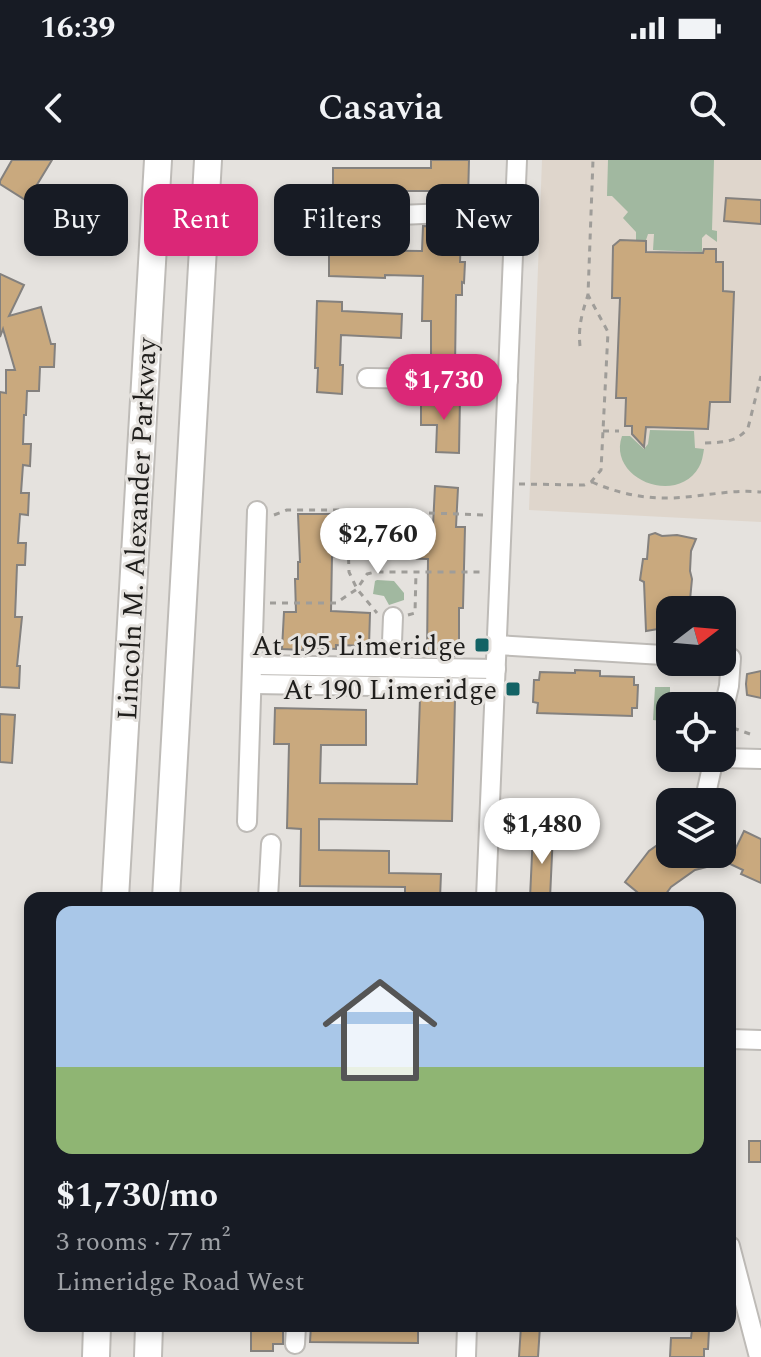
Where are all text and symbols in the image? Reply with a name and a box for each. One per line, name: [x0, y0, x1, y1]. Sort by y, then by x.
text: 16:39: [40, 5, 115, 51]
text: Casavia: [318, 81, 443, 136]
icon: back: [32, 86, 76, 130]
icon: search: [685, 86, 729, 130]
chip: Buy: [24, 184, 128, 256]
chip: Rent: [144, 184, 258, 256]
chip: Filters: [274, 184, 410, 256]
chip: New: [426, 184, 539, 256]
street label: Lincoln M. Alexander Parkway: [106, 335, 169, 721]
pin: $1,730: [379, 354, 509, 422]
text: $1,730: [404, 360, 484, 400]
pin: $2,760: [313, 508, 443, 576]
text: $2,760: [338, 514, 418, 554]
north arrow: [656, 596, 736, 676]
map controls: [656, 596, 736, 868]
place label: At 195 Limeridge: [252, 625, 466, 668]
marker: At 195 Limeridge: [473, 636, 491, 654]
place label: At 190 Limeridge: [283, 669, 497, 712]
marker: At 190 Limeridge: [504, 680, 522, 698]
button: locate: [656, 692, 736, 772]
button: layers: [656, 788, 736, 868]
pin: $1,480: [477, 798, 607, 866]
text: $1,480: [502, 804, 582, 844]
icon: home: [308, 958, 452, 1102]
text: $1,730/mo: [56, 1170, 218, 1222]
text: 3 rooms · 77 m²: [56, 1222, 230, 1262]
text: Limeridge Road West: [56, 1262, 304, 1302]

